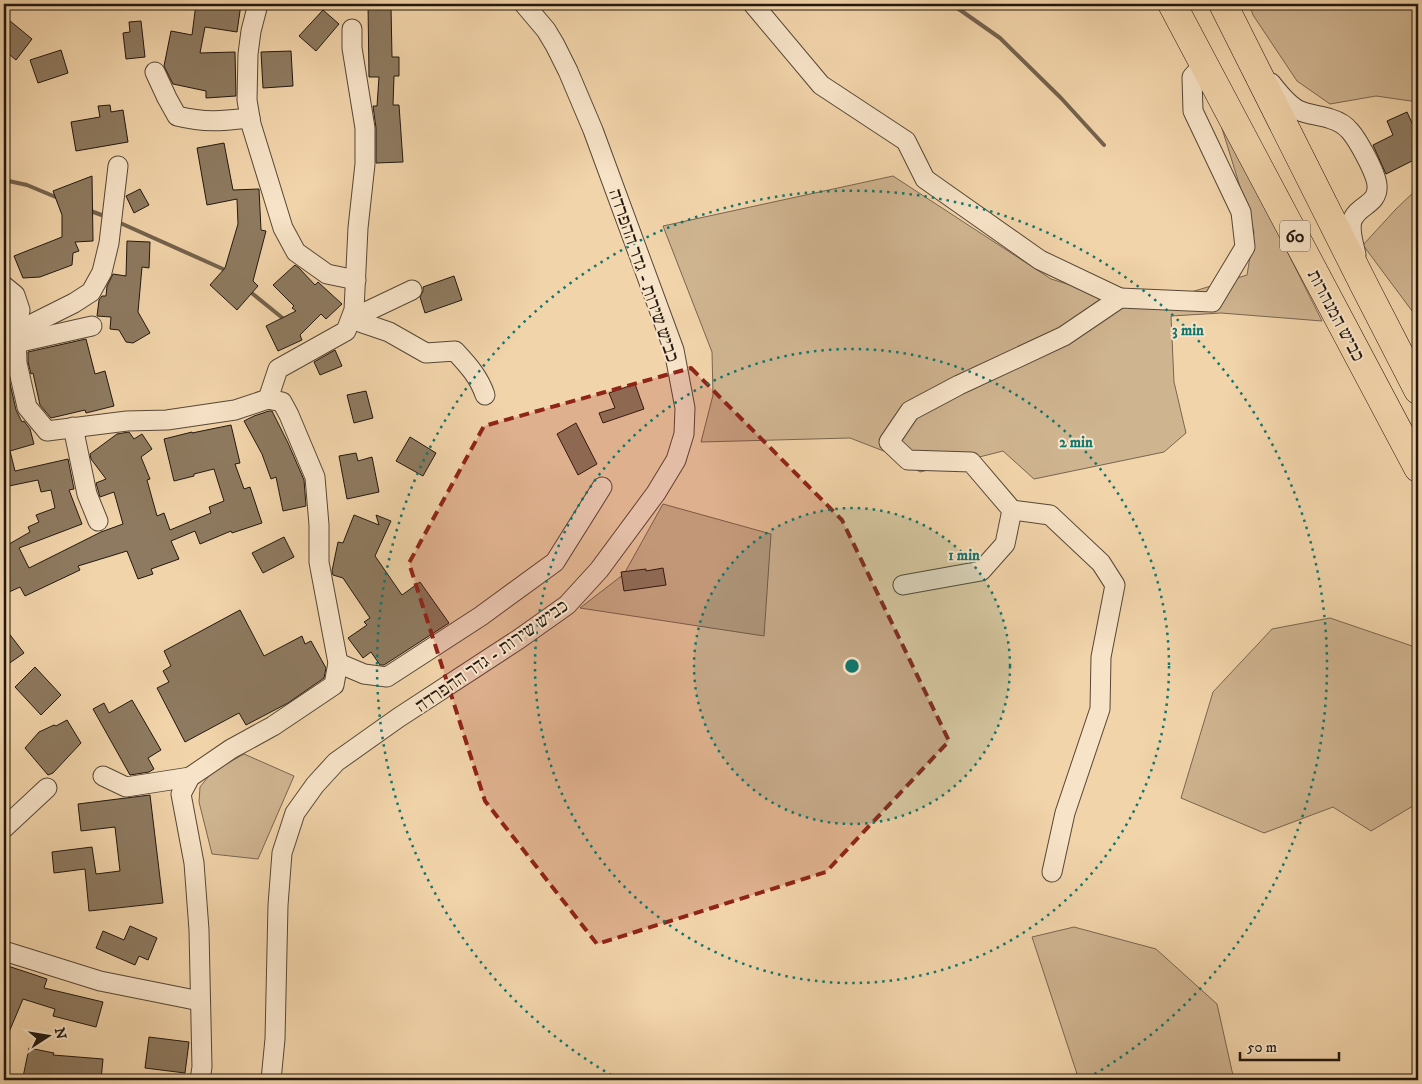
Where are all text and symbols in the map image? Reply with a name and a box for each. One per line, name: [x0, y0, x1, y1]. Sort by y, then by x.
street label: כביש שירות - גדר ההפרדה: [603, 186, 684, 365]
road number: 60: [1280, 220, 1310, 252]
street label: כביש המנהרות: [1302, 266, 1369, 366]
text: 3 min: [1172, 321, 1204, 340]
text: 2 min: [1059, 433, 1093, 452]
text: 1 min: [948, 546, 980, 565]
street label: כביש שירות - גדר ההפרדה: [411, 595, 573, 718]
centre of rings: [843, 657, 861, 675]
north arrow: [22, 1012, 72, 1062]
text: N: [50, 1026, 70, 1041]
scale bar: [1240, 1029, 1338, 1061]
text: 50 m: [1247, 1038, 1277, 1057]

